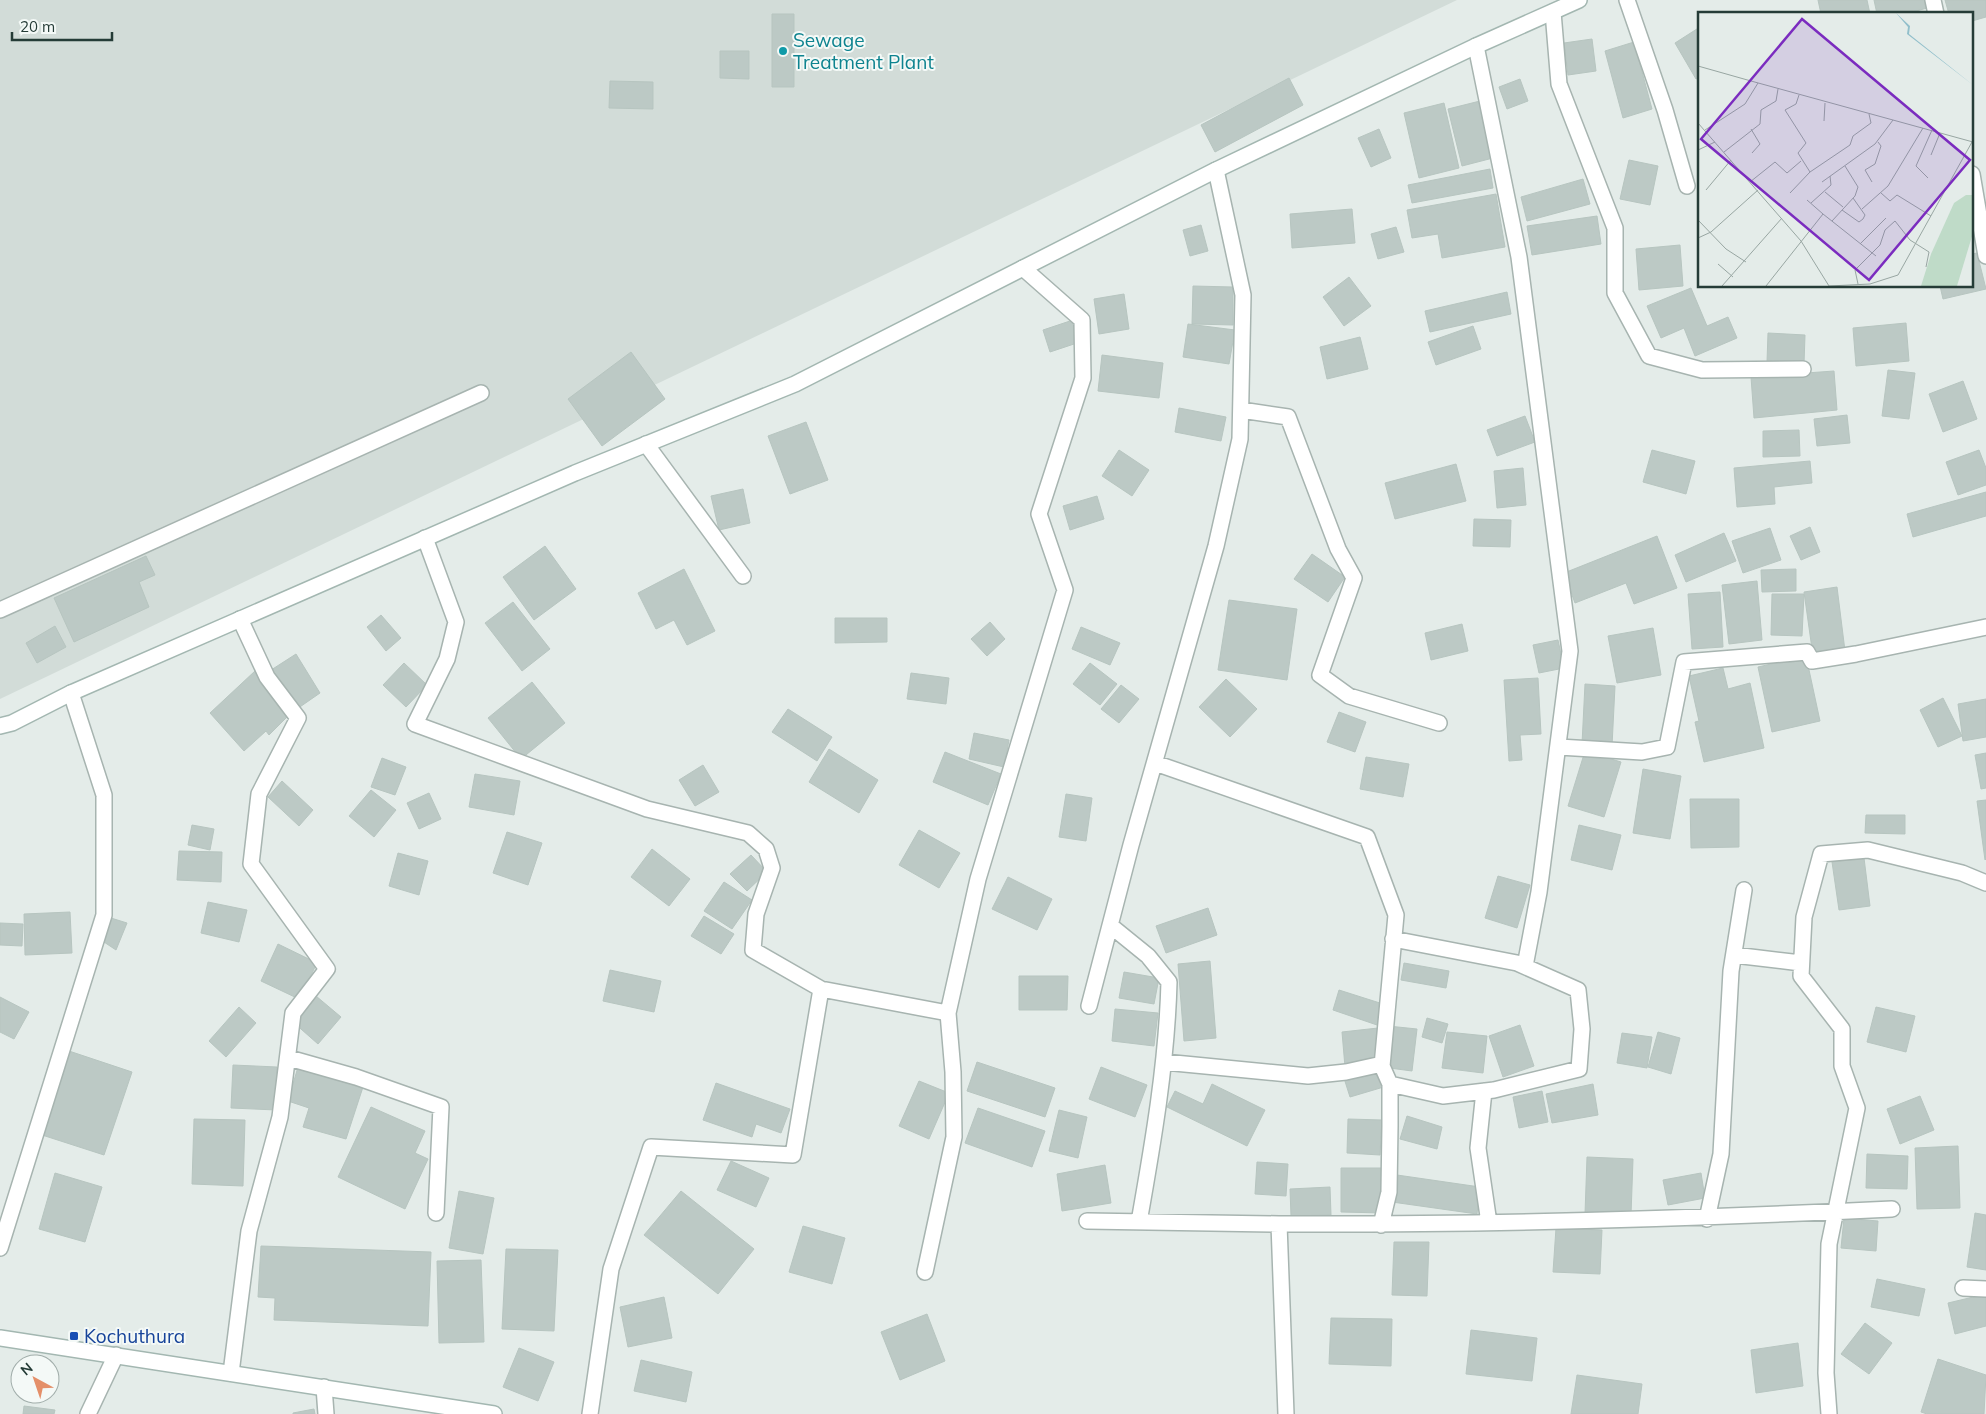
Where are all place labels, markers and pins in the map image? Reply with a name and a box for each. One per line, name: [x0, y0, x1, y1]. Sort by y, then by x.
place label: Sewage Treatment Plant: [793, 28, 934, 74]
marker: Sewage Treatment Plant: [777, 45, 789, 57]
place label: Kochuthura: [84, 1324, 185, 1348]
marker: Kochuthura: [68, 1330, 80, 1342]

